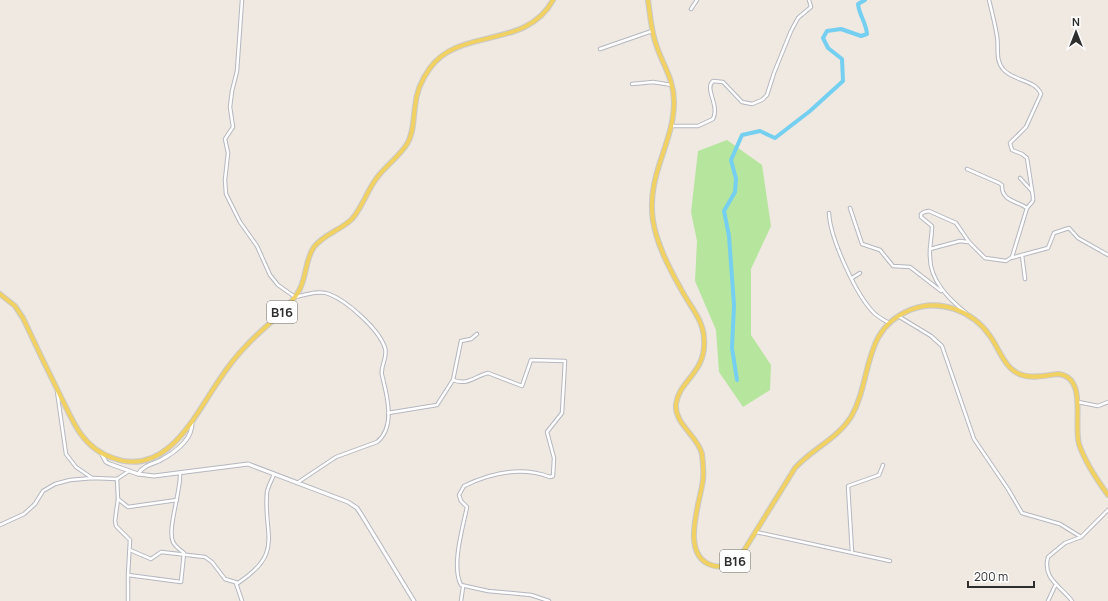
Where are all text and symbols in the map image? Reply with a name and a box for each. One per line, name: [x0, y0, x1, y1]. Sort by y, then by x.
north arrow: [1056, 12, 1096, 52]
text: N: [1072, 14, 1080, 29]
road number: B16: [267, 301, 297, 323]
road number: B16: [720, 550, 750, 572]
scale bar: [968, 563, 1034, 589]
text: 200 m: [974, 568, 1008, 585]

